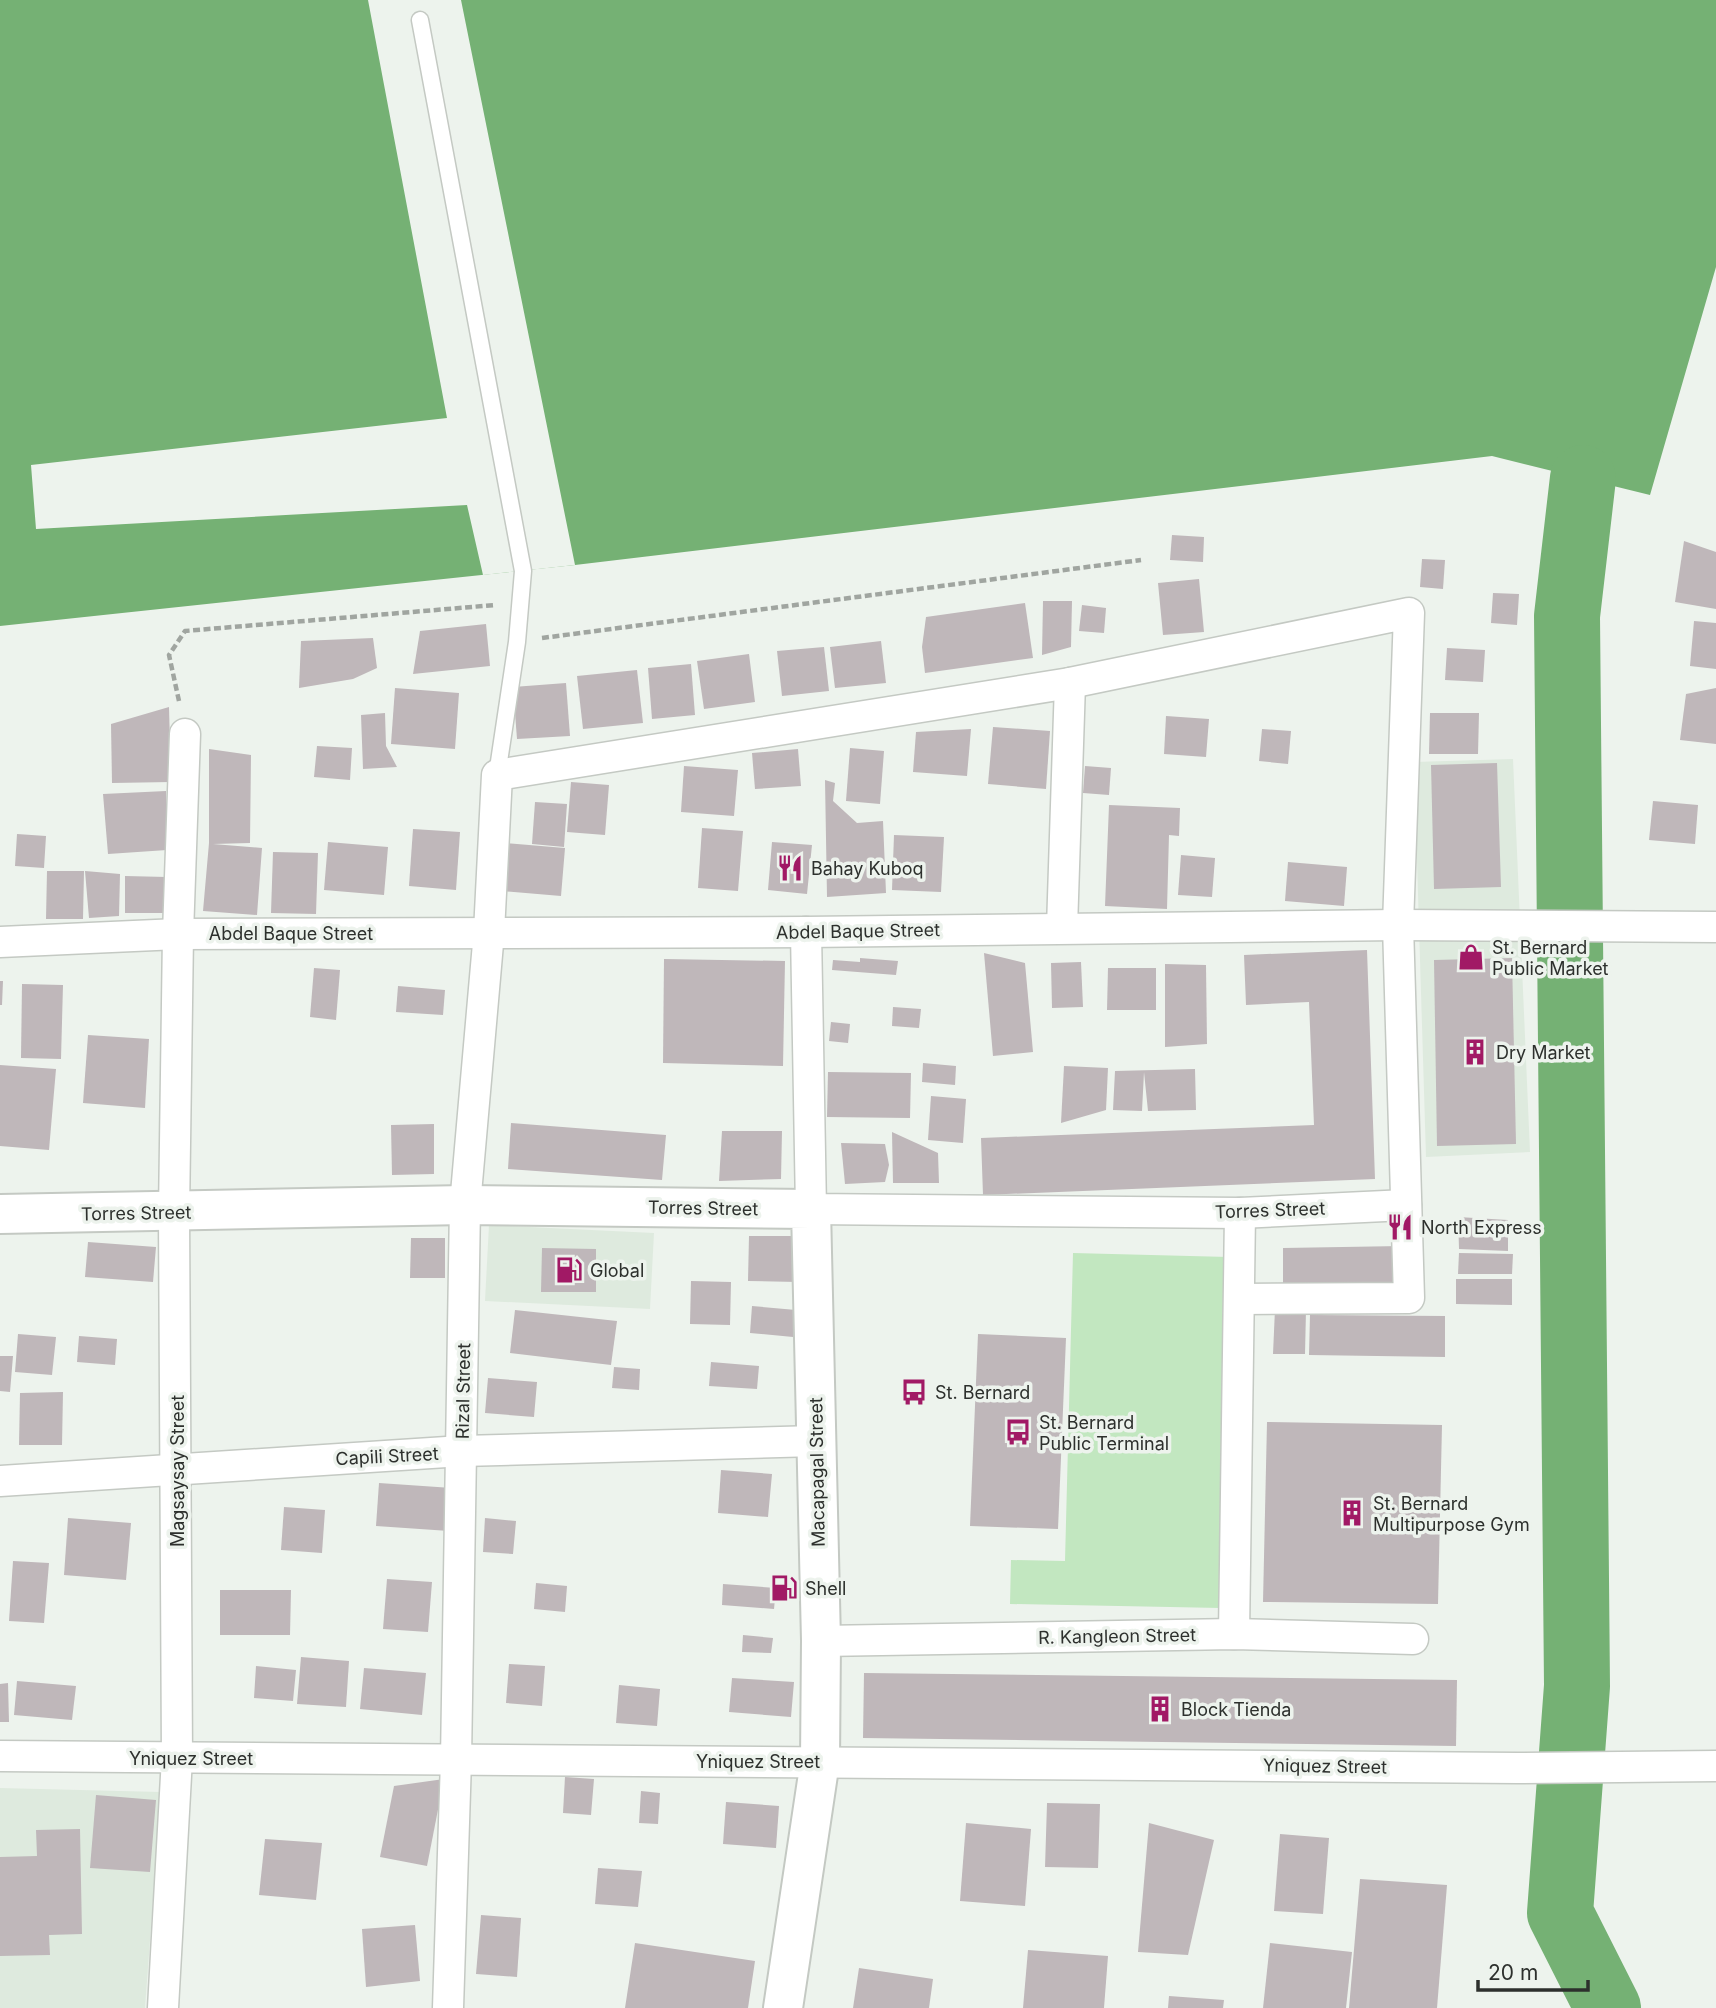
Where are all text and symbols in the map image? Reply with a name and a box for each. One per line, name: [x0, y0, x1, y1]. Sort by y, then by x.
restaurant icon: Bahay Kuboq: [775, 853, 805, 883]
place label: Bahay Kuboq: [811, 858, 924, 879]
street label: Abdel Baque Street: [776, 919, 940, 943]
street label: Abdel Baque Street: [209, 923, 373, 944]
place label: St. Bernard Public Market: [1492, 937, 1609, 979]
shop icon: St. Bernard Public Market: [1456, 942, 1486, 972]
building icon: Dry Market: [1460, 1037, 1490, 1067]
place label: Dry Market: [1496, 1042, 1591, 1063]
street label: Torres Street: [648, 1197, 758, 1219]
street label: Torres Street: [1214, 1198, 1326, 1222]
street label: Torres Street: [81, 1202, 191, 1224]
restaurant icon: North Express: [1385, 1212, 1415, 1242]
place label: North Express: [1421, 1217, 1542, 1238]
fuel station icon: Global: [554, 1255, 584, 1285]
place label: Global: [590, 1260, 644, 1281]
street label: Rizal Street: [452, 1343, 474, 1439]
bus stop icon: St. Bernard: [899, 1377, 929, 1407]
place label: St. Bernard: [935, 1382, 1030, 1403]
street label: Magsaysay Street: [167, 1395, 188, 1547]
street label: Macapagal Street: [805, 1397, 829, 1547]
place label: St. Bernard Public Terminal: [1039, 1412, 1169, 1454]
bus stop icon: St. Bernard Public Terminal: [1003, 1417, 1033, 1447]
street label: Capili Street: [335, 1443, 439, 1469]
place label: St. Bernard Multipurpose Gym: [1373, 1493, 1530, 1535]
building icon: St. Bernard Multipurpose Gym: [1337, 1498, 1367, 1528]
fuel station icon: Shell: [769, 1573, 799, 1603]
place label: Shell: [805, 1578, 846, 1599]
street label: R. Kangleon Street: [1038, 1624, 1196, 1648]
building icon: Block Tienda: [1145, 1694, 1175, 1724]
place label: Block Tienda: [1181, 1699, 1291, 1720]
street label: Yniquez Street: [129, 1748, 253, 1769]
street label: Yniquez Street: [696, 1751, 820, 1772]
street label: Yniquez Street: [1263, 1754, 1387, 1778]
scale bar: [1478, 1948, 1588, 1992]
text: 20 m: [1488, 1960, 1538, 1985]

